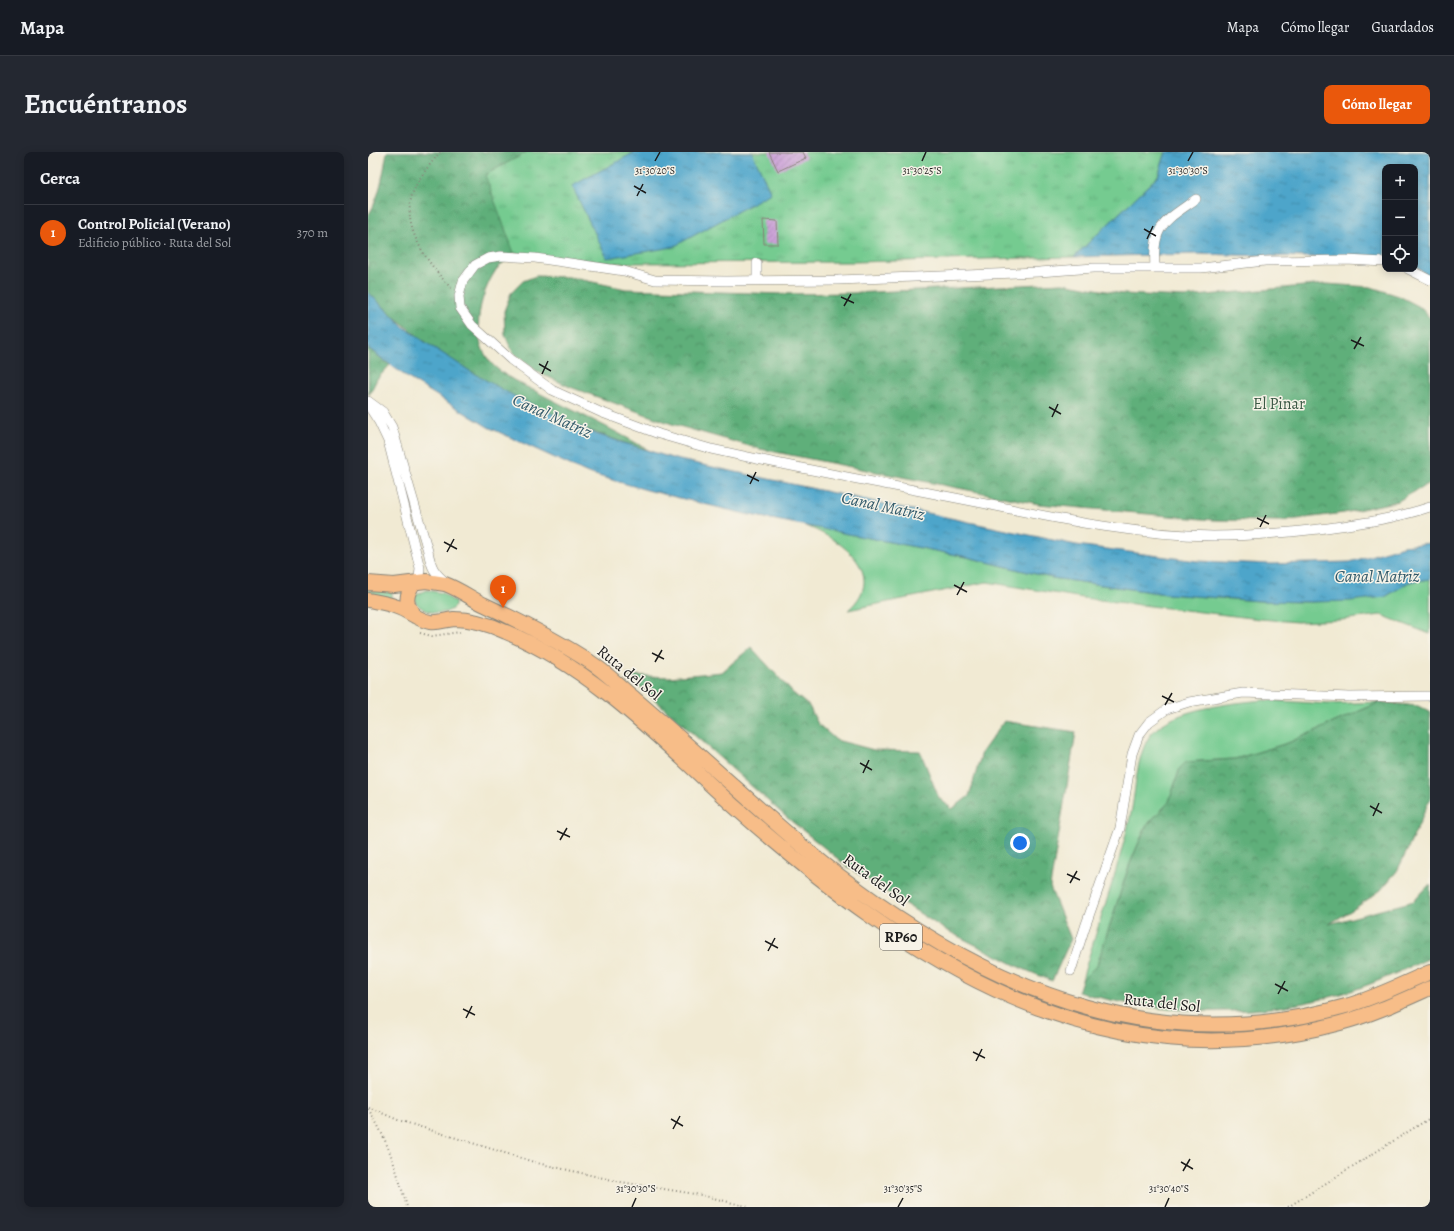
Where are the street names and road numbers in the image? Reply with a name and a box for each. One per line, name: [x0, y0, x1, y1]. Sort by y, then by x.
street label: Ruta del Sol: [592, 640, 666, 706]
street label: Ruta del Sol: [838, 849, 914, 911]
road number: RP60: [880, 924, 922, 950]
street label: Ruta del Sol: [1123, 988, 1201, 1018]

